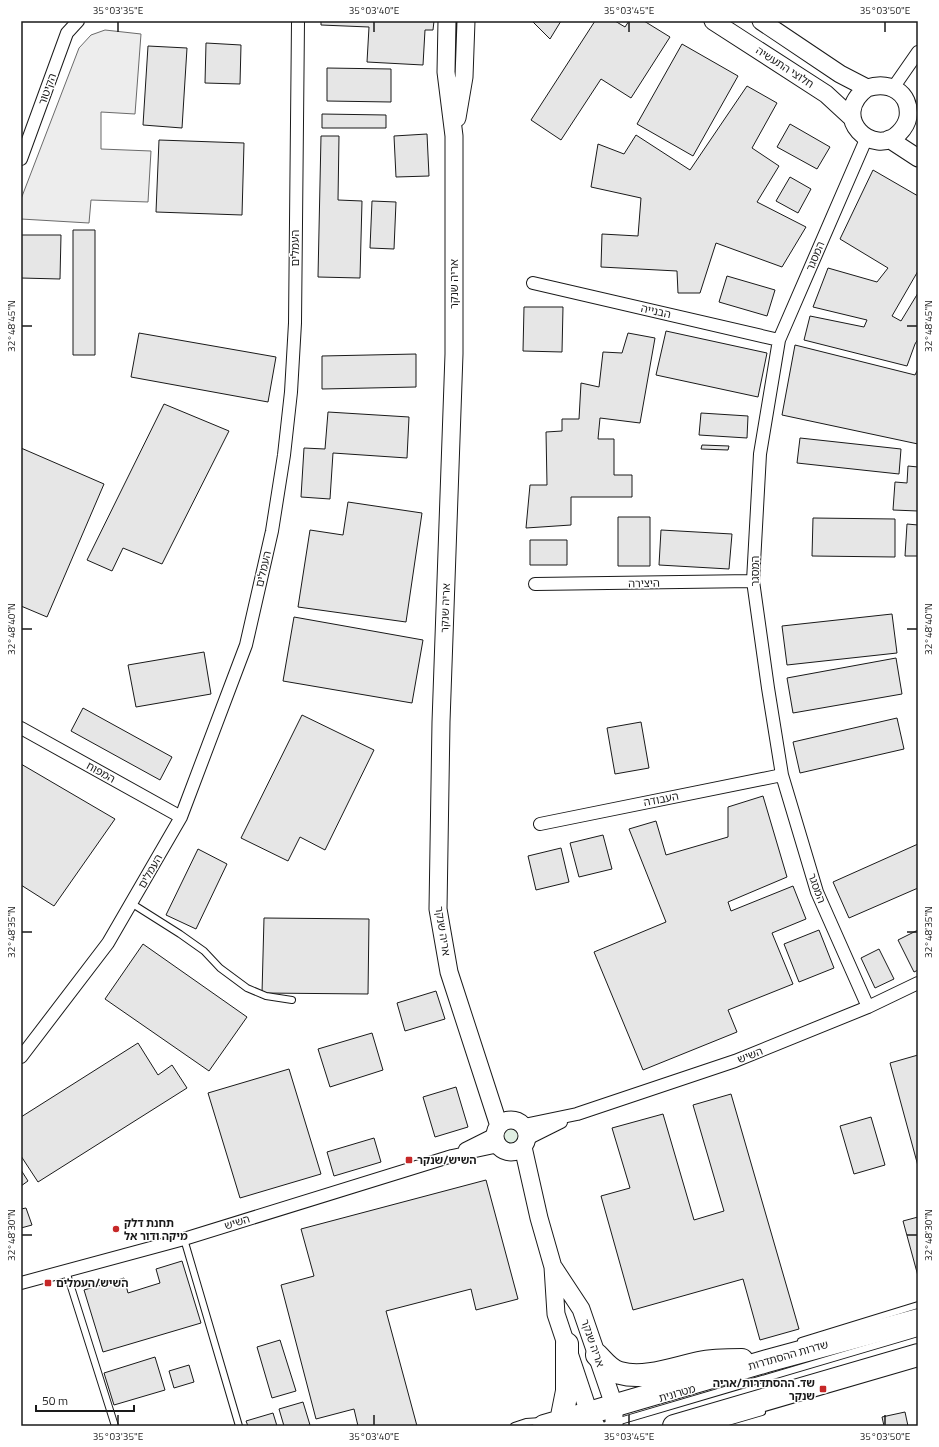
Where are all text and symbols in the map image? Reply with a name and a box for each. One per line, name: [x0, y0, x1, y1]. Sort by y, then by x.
text: 35°03'35"E: [93, 3, 144, 18]
text: 35°03'40"E: [349, 3, 400, 18]
text: 35°03'45"E: [604, 3, 655, 18]
text: 35°03'50"E: [860, 3, 911, 18]
street label: חלוצי התעשיה: [753, 42, 817, 92]
street label: הקיטור: [34, 71, 60, 107]
street label: העמלים: [287, 229, 303, 266]
street label: המסגר: [802, 239, 828, 273]
street label: אריה שנקר: [446, 259, 462, 309]
text: 32°48'45"N: [4, 300, 19, 352]
street label: הבנייה: [639, 300, 673, 322]
text: 32°48'45"N: [921, 300, 936, 352]
street label: העמלים: [251, 549, 275, 589]
street label: המסגר: [747, 555, 763, 586]
street label: היצירה: [628, 575, 660, 591]
street label: אריה שנקר: [436, 583, 454, 633]
text: 32°48'40"N: [4, 603, 19, 655]
text: 32°48'40"N: [921, 603, 936, 655]
street label: המפוח: [84, 757, 119, 787]
street label: העבודה: [642, 788, 680, 810]
street label: העמלים: [134, 851, 166, 891]
street label: המסגר: [804, 871, 830, 905]
street label: אריה שנקר: [431, 905, 455, 957]
text: 32°48'35"N: [4, 906, 19, 958]
text: 32°48'35"N: [921, 906, 936, 958]
street label: השיש: [735, 1043, 765, 1067]
place label: השיש/שנקר: [417, 1152, 477, 1168]
marker: השיש/שנקר: [404, 1155, 414, 1165]
text: 32°48'30"N: [4, 1209, 19, 1261]
text: 32°48'30"N: [921, 1209, 936, 1261]
street label: השיש: [222, 1210, 252, 1233]
place label: תחנת דלק מיקה ודור אל: [124, 1215, 188, 1244]
marker: תחנת דלק מיקה ודור אל: [111, 1224, 121, 1234]
place label: השיש/העמלים: [56, 1275, 128, 1291]
marker: השיש/העמלים: [43, 1278, 53, 1288]
street label: אריה שנקר: [577, 1317, 609, 1369]
street label: שדרות ההסתדרות: [746, 1336, 830, 1374]
place label: שד. ההסתדרות/אריה שנקר: [713, 1375, 815, 1404]
street label: מטרונית: [657, 1380, 697, 1406]
marker: שד. ההסתדרות/אריה שנקר: [818, 1384, 828, 1394]
scale bar: [36, 1387, 134, 1413]
text: 50 m: [42, 1391, 68, 1410]
text: 35°03'35"E: [93, 1429, 144, 1444]
text: 35°03'40"E: [349, 1429, 400, 1444]
text: 35°03'45"E: [604, 1429, 655, 1444]
text: 35°03'50"E: [860, 1429, 911, 1444]

